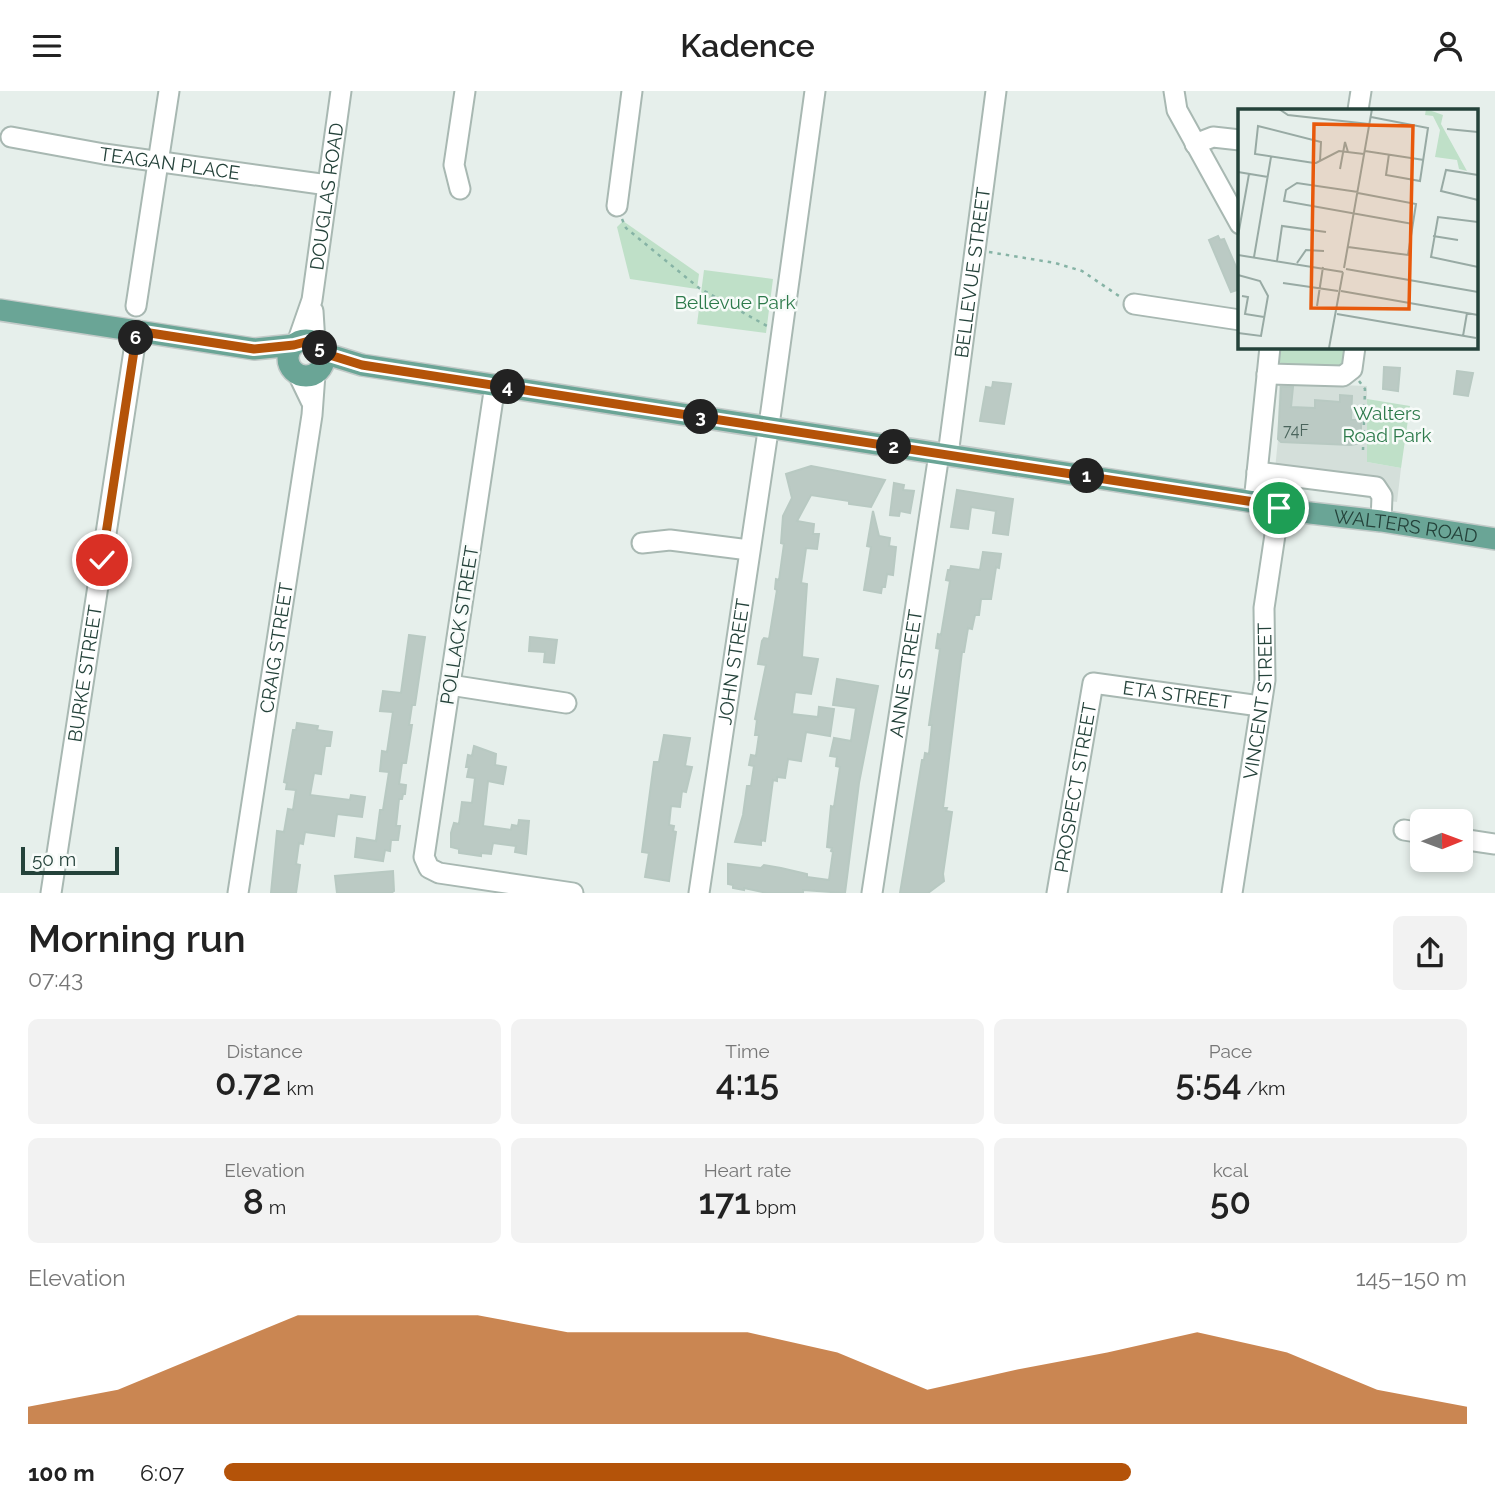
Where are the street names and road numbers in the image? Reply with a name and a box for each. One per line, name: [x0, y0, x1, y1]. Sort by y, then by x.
street label: DOUGLAS ROAD: [305, 121, 347, 272]
street label: TEAGAN PLACE: [98, 143, 241, 184]
street label: BELLEVUE STREET: [950, 185, 994, 359]
street label: WALTERS ROAD: [1333, 505, 1479, 547]
street label: POLLACK STREET: [436, 544, 482, 706]
street label: CRAIG STREET: [255, 581, 297, 715]
street label: JOHN STREET: [713, 597, 754, 726]
street label: BURKE STREET: [63, 603, 106, 744]
street label: ANNE STREET: [885, 608, 926, 739]
street label: VINCENT STREET: [1239, 622, 1276, 781]
street label: ETA STREET: [1122, 676, 1233, 713]
street label: PROSPECT STREET: [1050, 700, 1101, 874]

